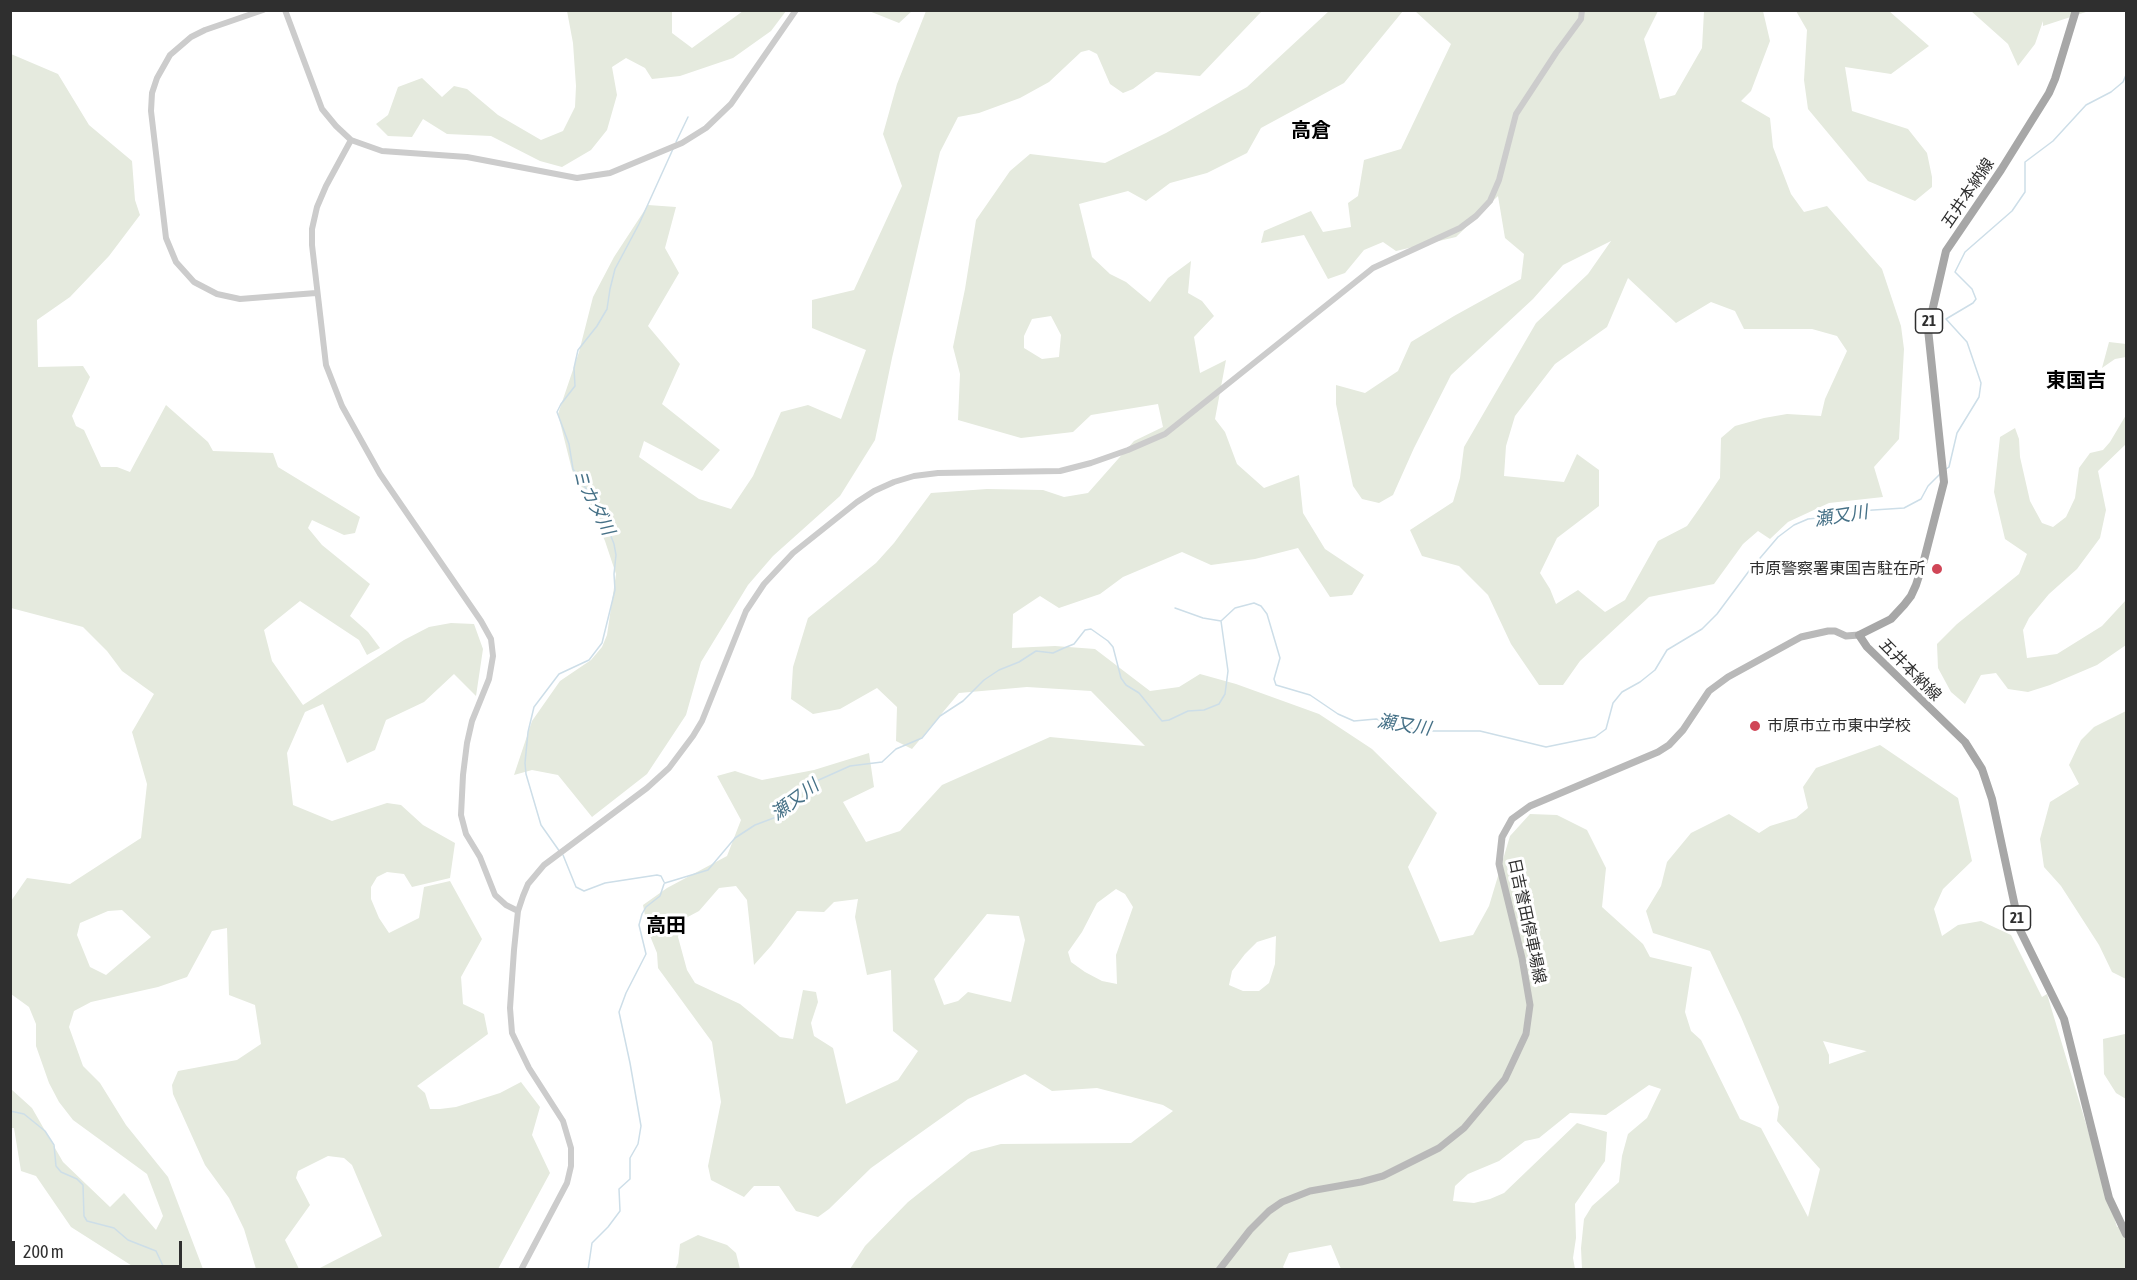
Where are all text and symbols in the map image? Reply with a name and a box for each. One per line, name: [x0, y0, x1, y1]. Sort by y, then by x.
district label: 高倉: [1291, 119, 1331, 143]
street label: 五井本納線: [1938, 154, 1998, 232]
road number: 21: [1916, 309, 1942, 333]
district label: 東国吉: [2046, 369, 2106, 393]
water label: ミカダ川: [567, 465, 619, 539]
water label: 瀬又川: [1813, 501, 1869, 531]
place label: 市原警察署東国吉駐在所: [1749, 559, 1925, 579]
marker: 市原警察署東国吉駐在所: [1930, 562, 1944, 576]
street label: 五井本納線: [1875, 635, 1945, 705]
water label: 瀬又川: [1376, 710, 1432, 740]
place label: 市原市立市東中学校: [1767, 716, 1911, 736]
marker: 市原市立市東中学校: [1748, 719, 1762, 733]
water label: 瀬又川: [767, 775, 823, 825]
street label: 日吉誉田停車場線: [1504, 856, 1550, 986]
road number: 21: [2004, 906, 2030, 930]
district label: 高田: [646, 914, 686, 938]
scale bar: [15, 1229, 184, 1267]
text: 200 m: [23, 1241, 64, 1262]

